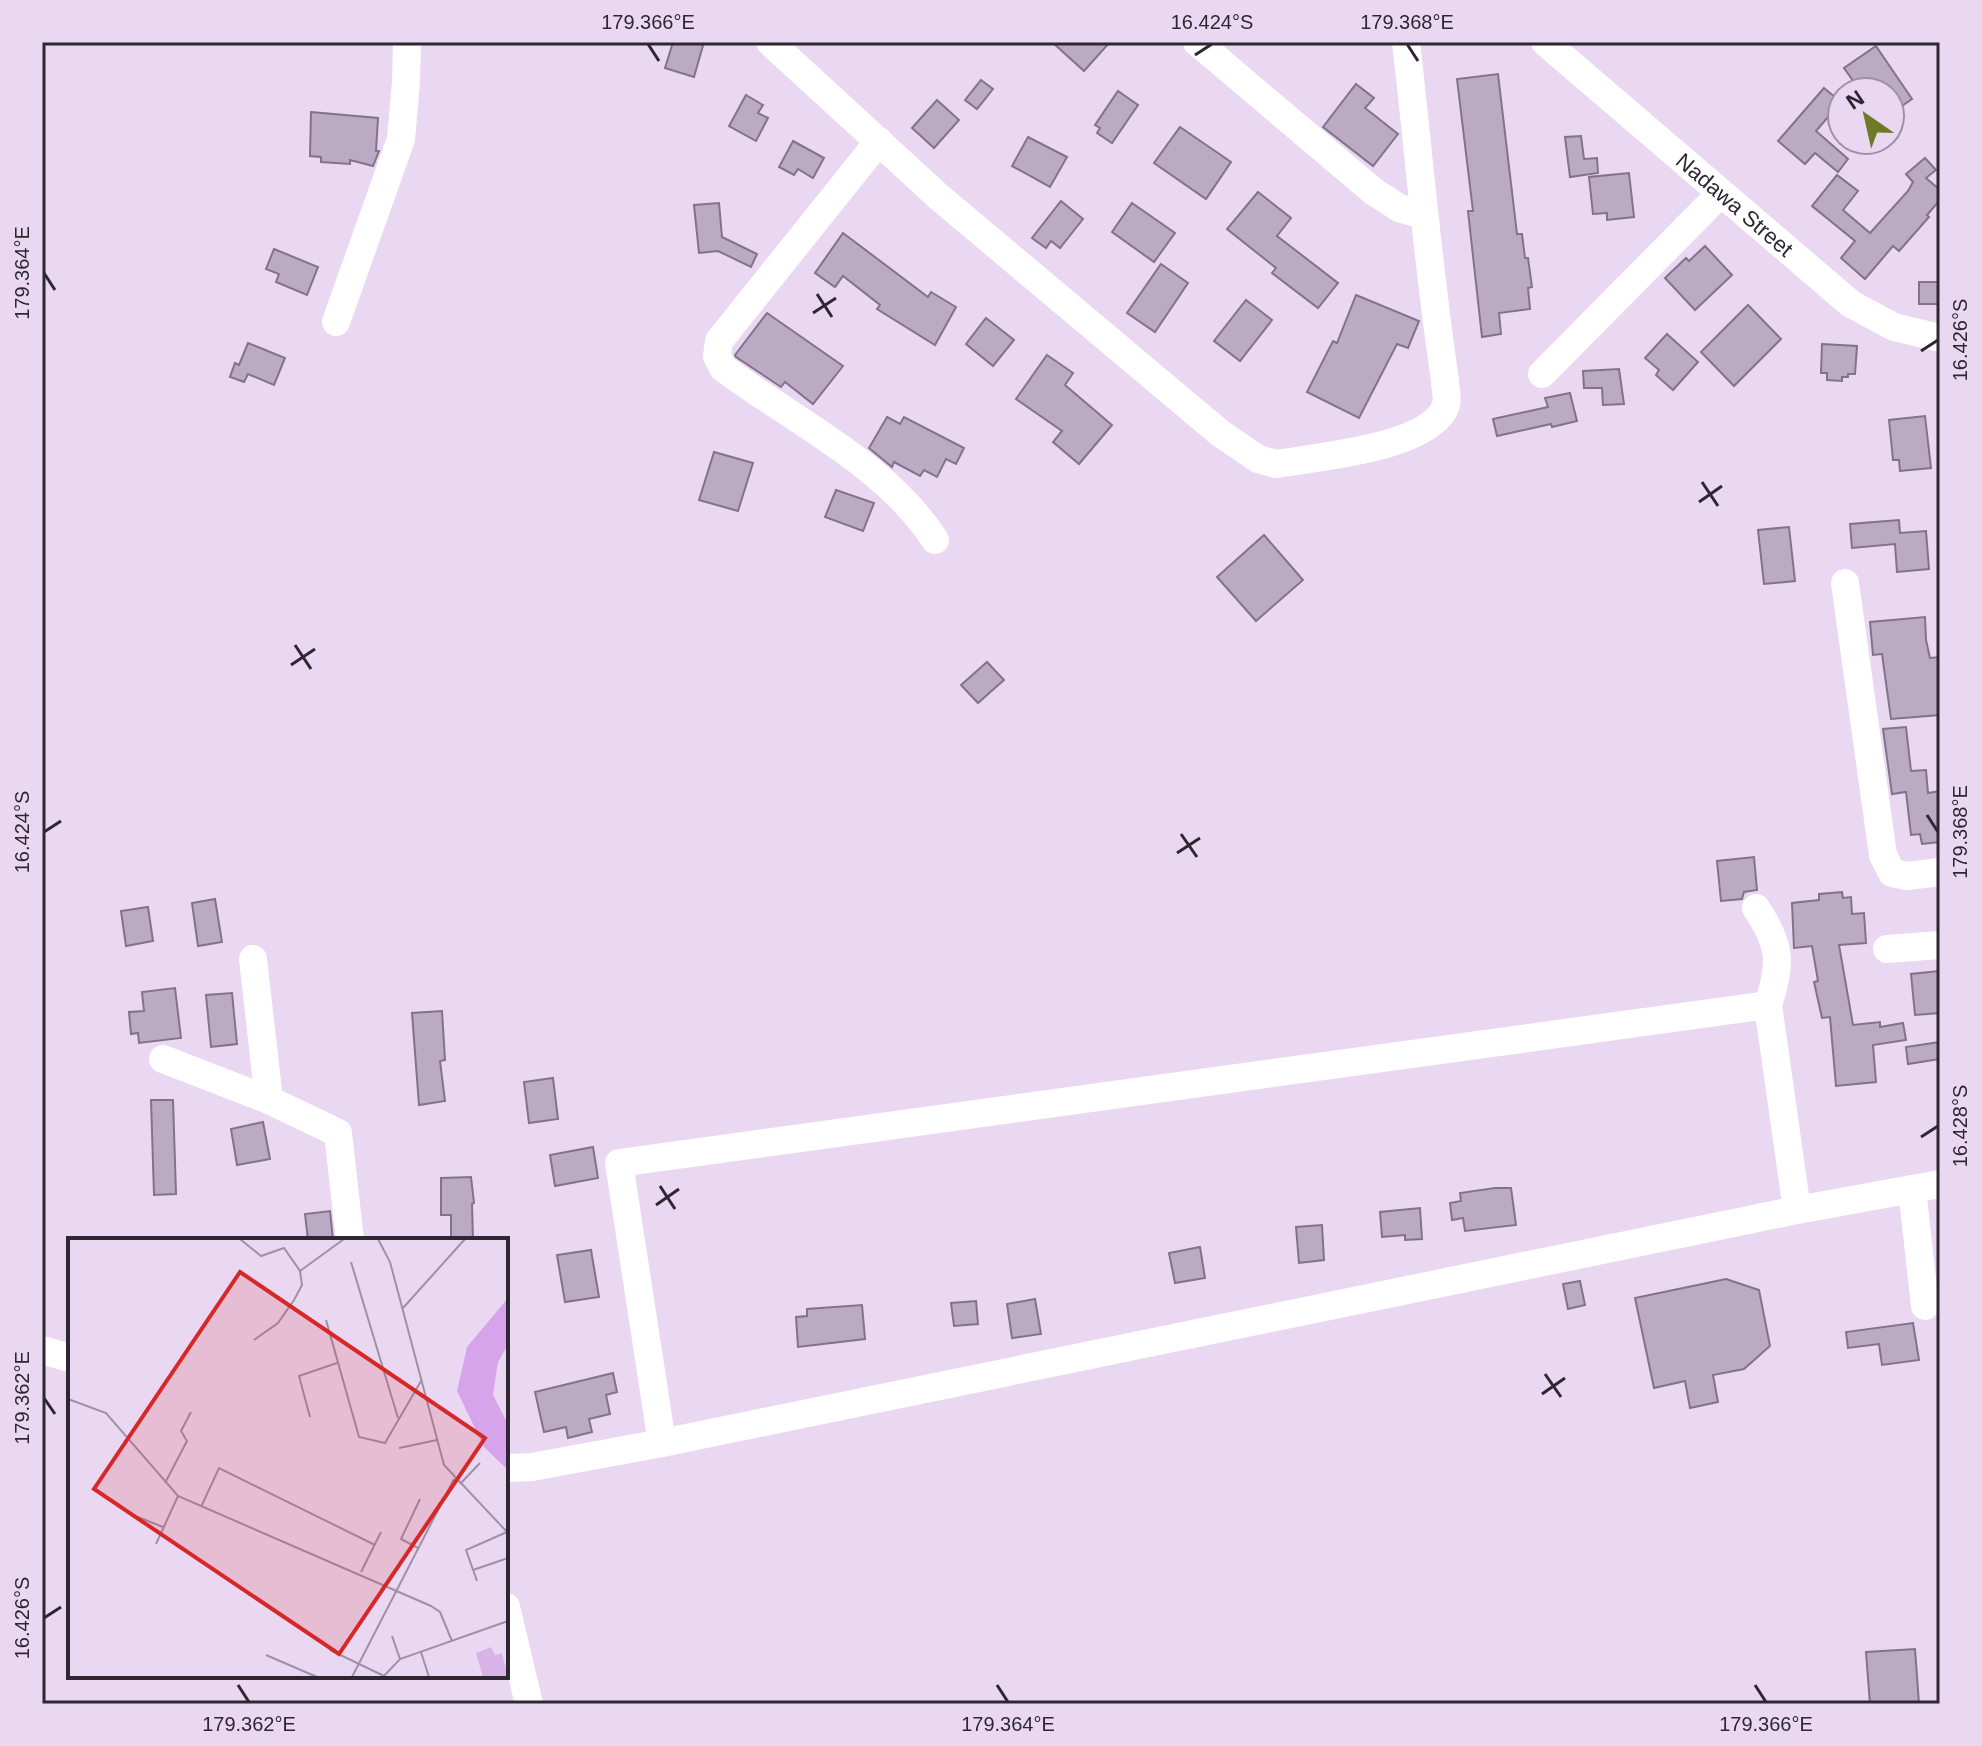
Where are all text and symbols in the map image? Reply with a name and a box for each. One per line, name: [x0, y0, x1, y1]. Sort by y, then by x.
text: 179.366°E: [601, 11, 695, 33]
text: 16.424°S: [1171, 11, 1253, 33]
text: 179.368°E: [1360, 11, 1454, 33]
north arrow: [1826, 76, 1906, 156]
text: N: [1842, 85, 1869, 115]
street label: Nadawa Street: [1671, 148, 1798, 262]
text: 179.364°E: [11, 226, 33, 320]
text: 16.426°S: [1949, 299, 1971, 381]
text: 179.368°E: [1949, 785, 1971, 879]
text: 16.424°S: [11, 791, 33, 873]
text: 16.428°S: [1949, 1085, 1971, 1167]
inset map: [68, 1238, 508, 1678]
text: 179.362°E: [11, 1351, 33, 1445]
text: 16.426°S: [11, 1577, 33, 1659]
text: 179.362°E: [202, 1713, 296, 1735]
text: 179.364°E: [961, 1713, 1055, 1735]
text: 179.366°E: [1719, 1713, 1813, 1735]

